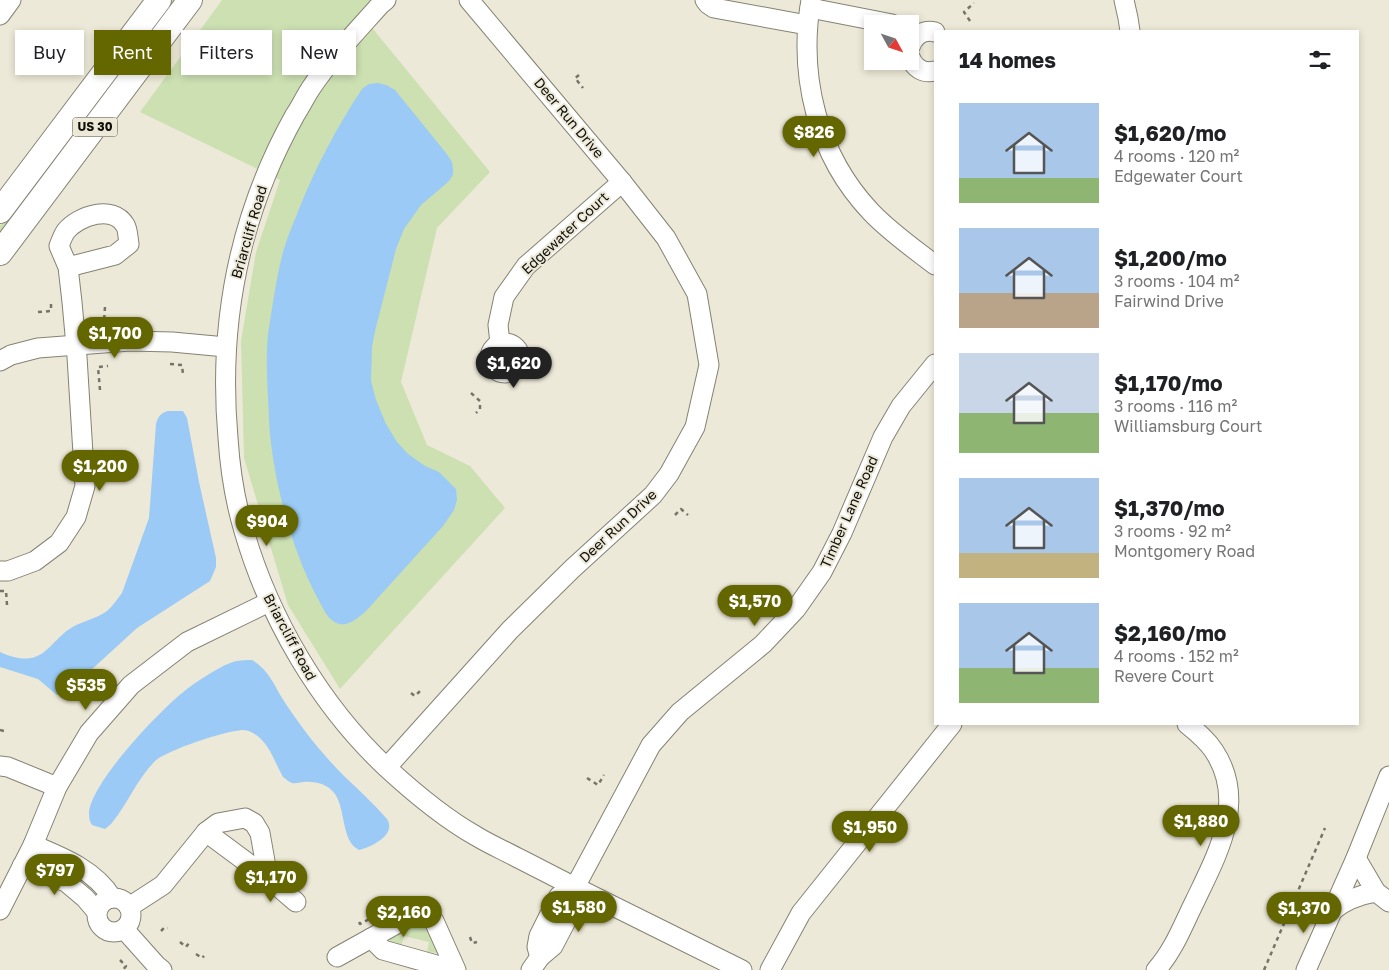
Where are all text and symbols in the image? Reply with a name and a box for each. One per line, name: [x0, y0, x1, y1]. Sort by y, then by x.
north arrow: [864, 15, 919, 70]
map controls: [864, 15, 919, 70]
chip: Buy: [15, 30, 84, 75]
chip: Rent: [94, 30, 171, 75]
chip: Filters: [181, 30, 272, 75]
chip: New: [282, 30, 356, 75]
icon: filters: [1306, 46, 1334, 74]
text: 14 homes: [959, 47, 1056, 73]
street label: Deer Run Drive: [531, 74, 608, 161]
pin: $826: [784, 116, 844, 158]
road number: US 30: [72, 118, 118, 136]
text: $1,620/mo: [1114, 120, 1226, 146]
text: $826: [794, 122, 834, 142]
icon: home: [999, 123, 1059, 183]
text: 4 rooms · 120 m²: [1114, 146, 1239, 166]
text: Edgewater Court: [1114, 166, 1243, 186]
street label: Briarcliff Road: [227, 183, 270, 280]
street label: Edgewater Court: [518, 188, 612, 277]
text: $1,200/mo: [1114, 245, 1227, 271]
icon: home: [999, 248, 1059, 308]
text: 3 rooms · 104 m²: [1114, 271, 1239, 291]
text: Fairwind Drive: [1114, 291, 1224, 311]
pin: $1,700: [74, 316, 156, 359]
text: $1,700: [88, 323, 142, 343]
pin: $1,620: [473, 346, 555, 389]
text: $1,620: [487, 353, 541, 373]
text: $1,170/mo: [1114, 370, 1223, 396]
icon: home: [999, 373, 1059, 433]
text: 3 rooms · 116 m²: [1114, 396, 1237, 416]
text: Williamsburg Court: [1114, 416, 1262, 436]
pin: $1,200: [59, 450, 141, 492]
street label: Timber Lane Road: [816, 453, 881, 571]
text: $1,200: [73, 456, 127, 476]
street label: Deer Run Drive: [575, 485, 660, 566]
text: $1,370/mo: [1114, 495, 1225, 521]
icon: home: [999, 498, 1059, 558]
pin: $904: [237, 504, 297, 547]
text: $904: [246, 511, 288, 531]
text: 3 rooms · 92 m²: [1114, 521, 1231, 541]
text: Montgomery Road: [1114, 541, 1255, 561]
pin: $1,570: [714, 584, 796, 627]
street label: Briarcliff Road: [260, 590, 320, 683]
text: $1,570: [729, 591, 781, 611]
text: $2,160/mo: [1114, 620, 1226, 646]
icon: home: [999, 623, 1059, 683]
text: 4 rooms · 152 m²: [1114, 646, 1239, 666]
text: Revere Court: [1114, 666, 1214, 686]
pin: $535: [56, 668, 116, 711]
text: $535: [66, 675, 106, 695]
pin: $1,880: [1160, 804, 1242, 847]
pin: $1,950: [829, 810, 911, 853]
text: $1,880: [1174, 811, 1228, 831]
text: $1,950: [843, 817, 897, 837]
pin: $797: [25, 854, 85, 896]
text: $797: [36, 860, 74, 880]
pin: $1,170: [230, 860, 312, 903]
text: $1,170: [245, 867, 297, 887]
pin: $1,580: [538, 890, 620, 933]
pin: $1,370: [1263, 892, 1345, 934]
pin: $2,160: [363, 896, 445, 938]
text: $1,580: [552, 897, 606, 917]
text: $1,370: [1278, 898, 1330, 918]
text: $2,160: [377, 902, 431, 922]

